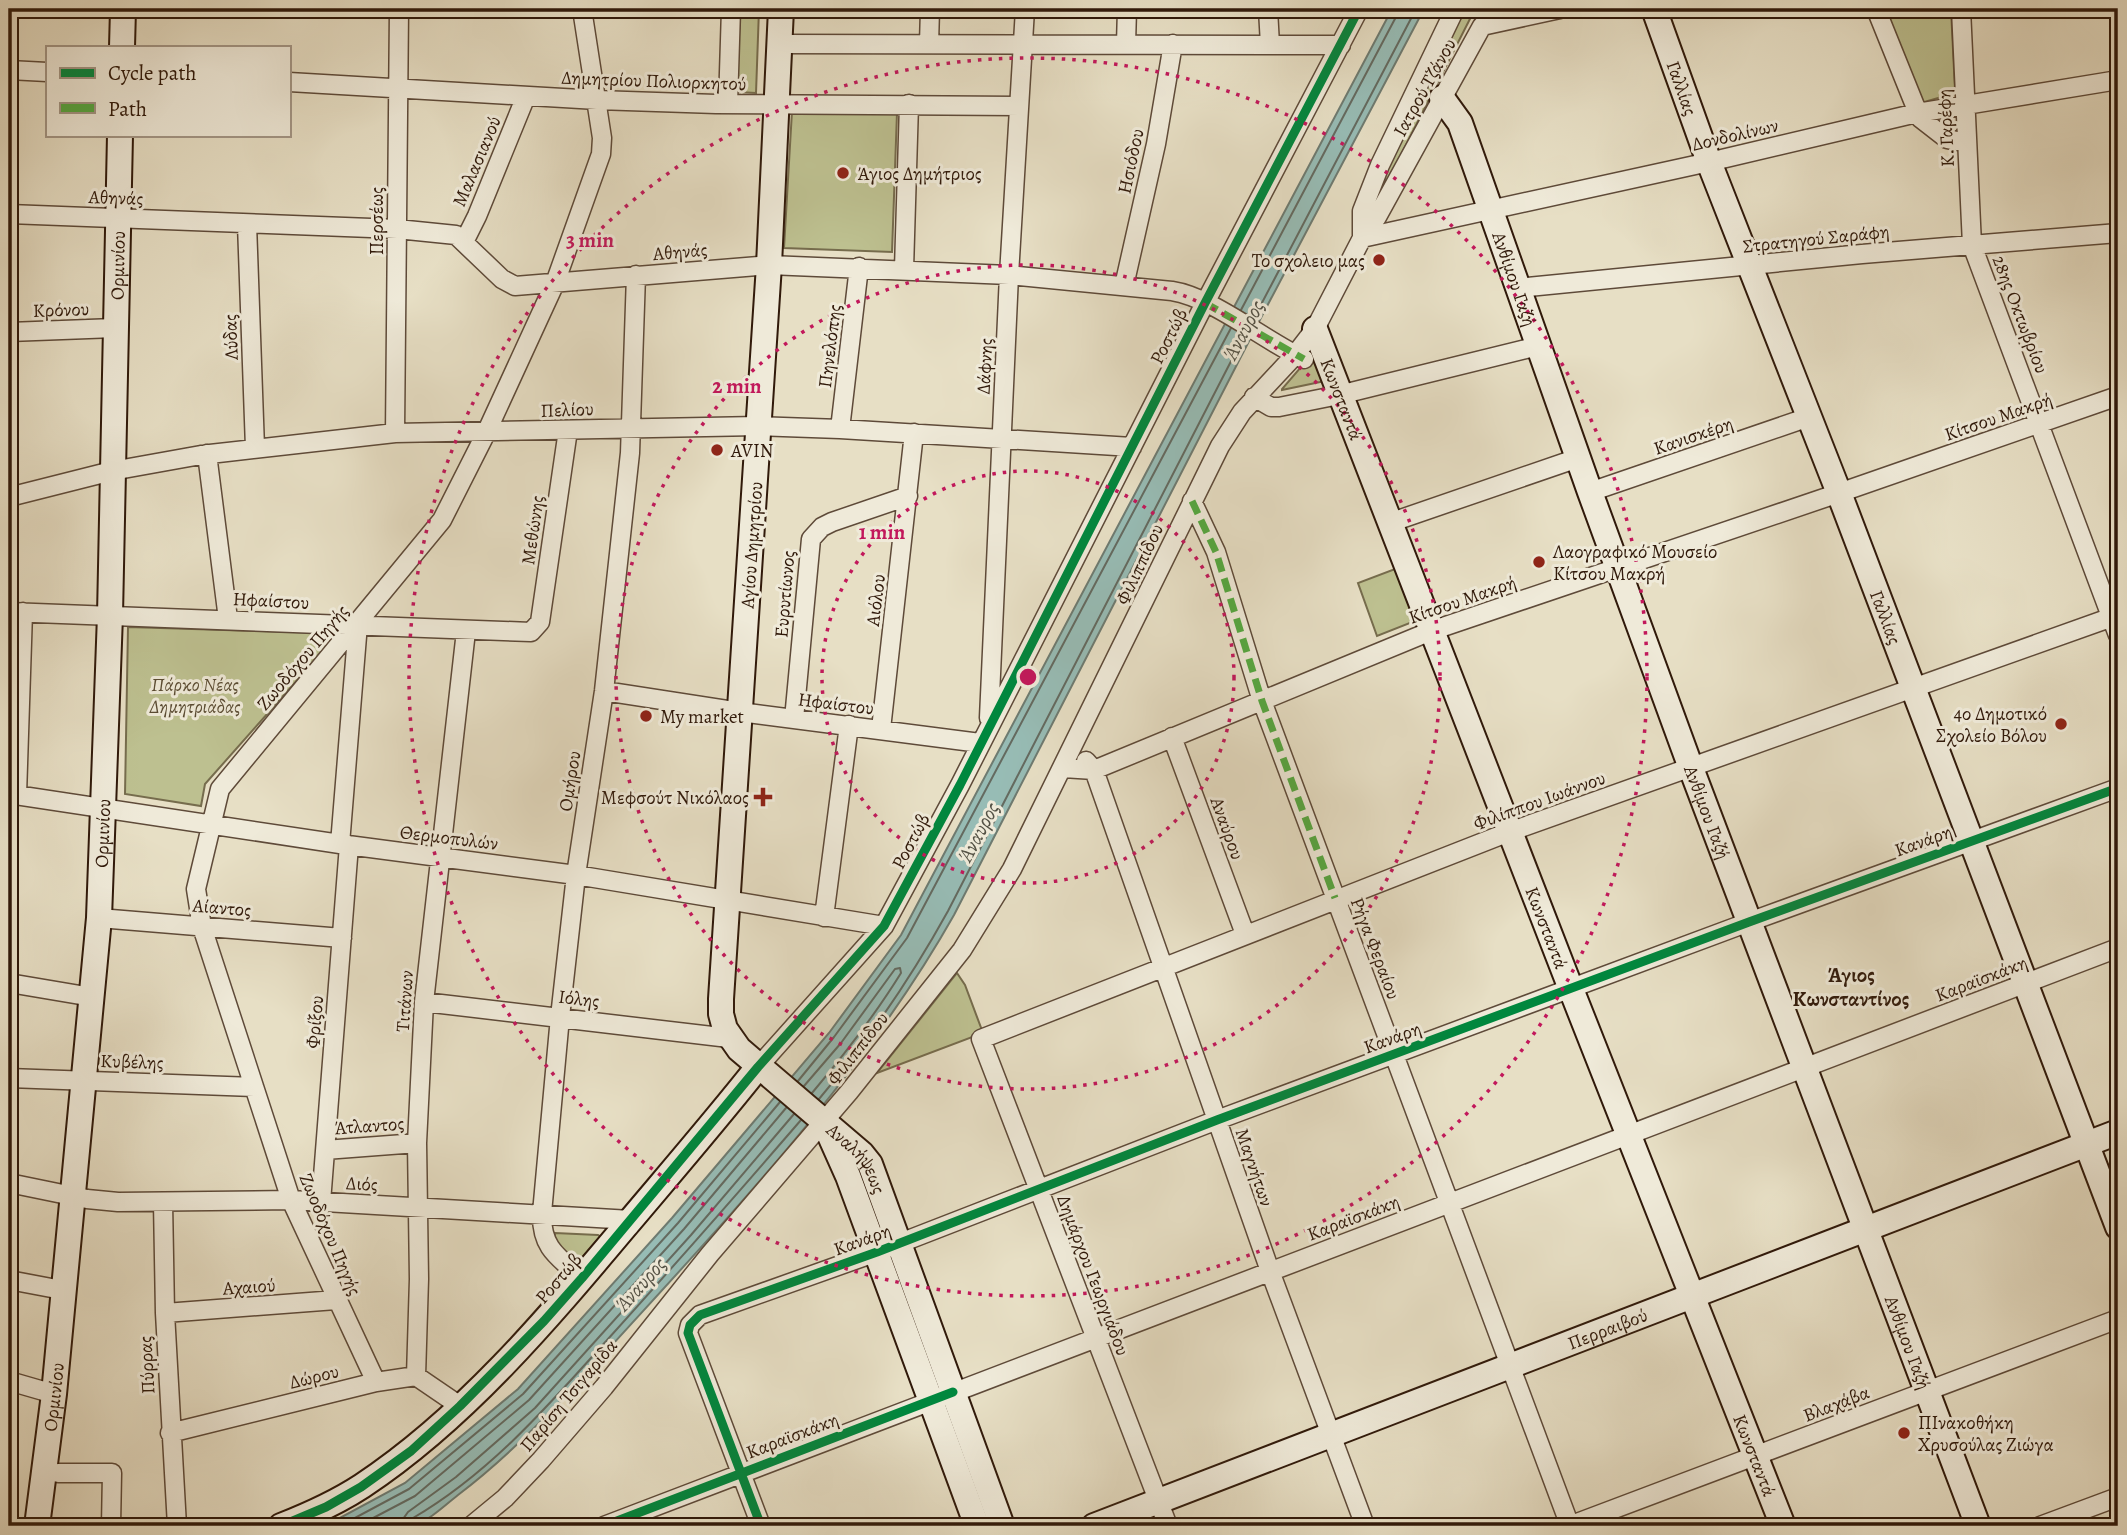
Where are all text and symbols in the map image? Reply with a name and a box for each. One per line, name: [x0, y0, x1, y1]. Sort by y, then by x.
street label: Ιατρού Τζάνου: [1387, 34, 1463, 141]
legend: [46, 46, 290, 136]
street label: Γαλλίας: [1660, 57, 1703, 119]
text: Cycle path: [108, 59, 197, 87]
street label: Δημητρίου Πολιορκητού: [561, 65, 747, 97]
street label: Κ. Γαρέφη: [1931, 88, 1961, 168]
text: Path: [108, 95, 147, 123]
street label: Μαλασιανού: [446, 112, 508, 211]
street label: Δονδολίνων: [1690, 112, 1781, 158]
street label: Ησιόδου: [1111, 126, 1151, 196]
place label: Άγιος Δημήτριος: [857, 161, 982, 187]
marker: Άγιος Δημήτριος: [835, 165, 851, 181]
street label: Αθηνάς: [87, 184, 144, 212]
street label: Περσέως: [364, 187, 390, 255]
street label: Στρατηγού Σαράφη: [1742, 218, 1891, 260]
text: 3 min: [566, 226, 614, 254]
street label: Ανθίμου Γαζή: [1485, 227, 1543, 330]
street label: Ορμινίου: [105, 231, 132, 300]
street label: Αθηνάς: [651, 237, 708, 267]
place label: Το σχολειο μας: [1252, 248, 1365, 274]
marker: Το σχολειο μας: [1371, 252, 1387, 268]
street label: 28ης Οκτωβρίου: [1986, 252, 2055, 377]
water label: Άναυρος: [1215, 295, 1271, 367]
street label: Κρόνου: [32, 296, 90, 324]
street label: Πηνελόπης: [812, 303, 848, 389]
street label: Ροστώβ: [1144, 304, 1194, 369]
street label: Λύδας: [217, 313, 245, 361]
street label: Δάφνης: [971, 337, 999, 395]
street label: Κωνσταντά: [1313, 354, 1369, 444]
text: 2 min: [712, 372, 762, 400]
street label: Κίτσου Μακρή: [1941, 386, 2056, 448]
street label: Πελίου: [540, 396, 594, 424]
street label: Κανισκέρη: [1650, 410, 1736, 462]
place label: AVIN: [730, 438, 774, 464]
marker: AVIN: [709, 442, 725, 458]
street label: Αγίου Δημητρίου: [735, 481, 769, 610]
street label: Μεθώνης: [515, 494, 551, 566]
text: 1 min: [859, 518, 906, 546]
street label: Φιλιππίδου: [1110, 520, 1170, 609]
place label: Λαογραφικό Μουσείο Κίτσου Μακρή: [1552, 539, 1717, 587]
street label: Ευρυτίωνος: [768, 549, 802, 639]
marker: Λαογραφικό Μουσείο Κίτσου Μακρή: [1531, 554, 1547, 570]
street label: Κίτσου Μακρή: [1405, 569, 1520, 631]
street label: Αιόλου: [860, 573, 892, 629]
street label: Ηφαίστου: [232, 586, 310, 616]
street label: Γαλλίας: [1863, 586, 1907, 649]
street label: Ζωοδόχου Πηγής: [251, 599, 355, 716]
centre of rings: [1016, 665, 1040, 689]
park label: Πάρκο Νέας Δημητριάδας: [149, 672, 241, 720]
street label: Ηφαίστου: [796, 686, 875, 722]
place label: 4ο Δημοτικό Σχολείο Βόλου: [1936, 701, 2047, 749]
place label: My market: [660, 704, 744, 730]
marker: My market: [638, 708, 654, 724]
marker: 4ο Δημοτικό Σχολείο Βόλου: [2053, 716, 2069, 732]
street label: Ομήρου: [552, 749, 588, 813]
street label: Ανθίμου Γαζή: [1677, 761, 1736, 863]
street label: Φιλίππου Ιωάννου: [1470, 765, 1609, 837]
place label: Μεφσούτ Νικόλαος: [601, 785, 749, 811]
marker: Μεφσούτ Νικόλαος: [755, 789, 771, 805]
street label: Αναύρου: [1203, 793, 1250, 863]
water label: Άναυρος: [950, 797, 1006, 869]
street label: Ορμινίου: [89, 798, 117, 868]
street label: Ροστώβ: [885, 809, 936, 874]
street label: Θερμοπυλών: [398, 819, 500, 857]
street label: Κανάρη: [1891, 819, 1956, 863]
street label: Κωνσταντά: [1519, 883, 1574, 973]
street label: Αίαντος: [191, 892, 252, 924]
street label: Ρήγα Φεραίου: [1344, 894, 1406, 1003]
street label: Καραϊσκάκη: [1931, 949, 2031, 1008]
district label: Άγιος Κωνσταντίνος: [1793, 961, 1909, 1013]
street label: Τιτάνων: [390, 969, 420, 1033]
street label: Ιόλης: [557, 984, 601, 1014]
street label: Φρίξου: [300, 995, 330, 1050]
street label: Φιλιππίδου: [821, 1007, 895, 1091]
street label: Κανάρη: [1360, 1016, 1425, 1060]
street label: Κυβέλης: [100, 1048, 164, 1076]
street label: Άτλαντος: [333, 1111, 405, 1141]
street label: Αναλήψεως: [820, 1117, 892, 1198]
street label: Μαγνήτων: [1229, 1125, 1280, 1210]
street label: Ζωοδόχου Πηγής: [293, 1169, 368, 1300]
street label: Διός: [345, 1170, 379, 1198]
street label: Καραϊσκάκη: [1303, 1188, 1403, 1247]
street label: Δημάρχου Γεωργιάδου: [1050, 1191, 1136, 1359]
street label: Κανάρη: [830, 1218, 895, 1262]
street label: Ροστώβ: [530, 1248, 588, 1310]
water label: Άναυρος: [608, 1251, 673, 1319]
street label: Αχαιού: [221, 1272, 276, 1302]
street label: Ανθίμου Γαζή: [1878, 1291, 1937, 1393]
street label: Περραιβού: [1564, 1302, 1651, 1357]
street label: Παρίση Τσιγαρίδα: [514, 1334, 624, 1458]
street label: Πύρρας: [132, 1335, 162, 1395]
street label: Δώρου: [287, 1358, 342, 1396]
street label: Ορμινίου: [37, 1362, 71, 1433]
street label: Βλαχάβα: [1799, 1379, 1873, 1428]
street label: Καραϊσκάκη: [742, 1406, 842, 1465]
place label: ΠΙνακοθήκη Χρυσούλας Ζιώγα: [1918, 1410, 2054, 1458]
street label: Κωνσταντά: [1726, 1411, 1782, 1500]
marker: ΠΙνακοθήκη Χρυσούλας Ζιώγα: [1896, 1425, 1912, 1441]

